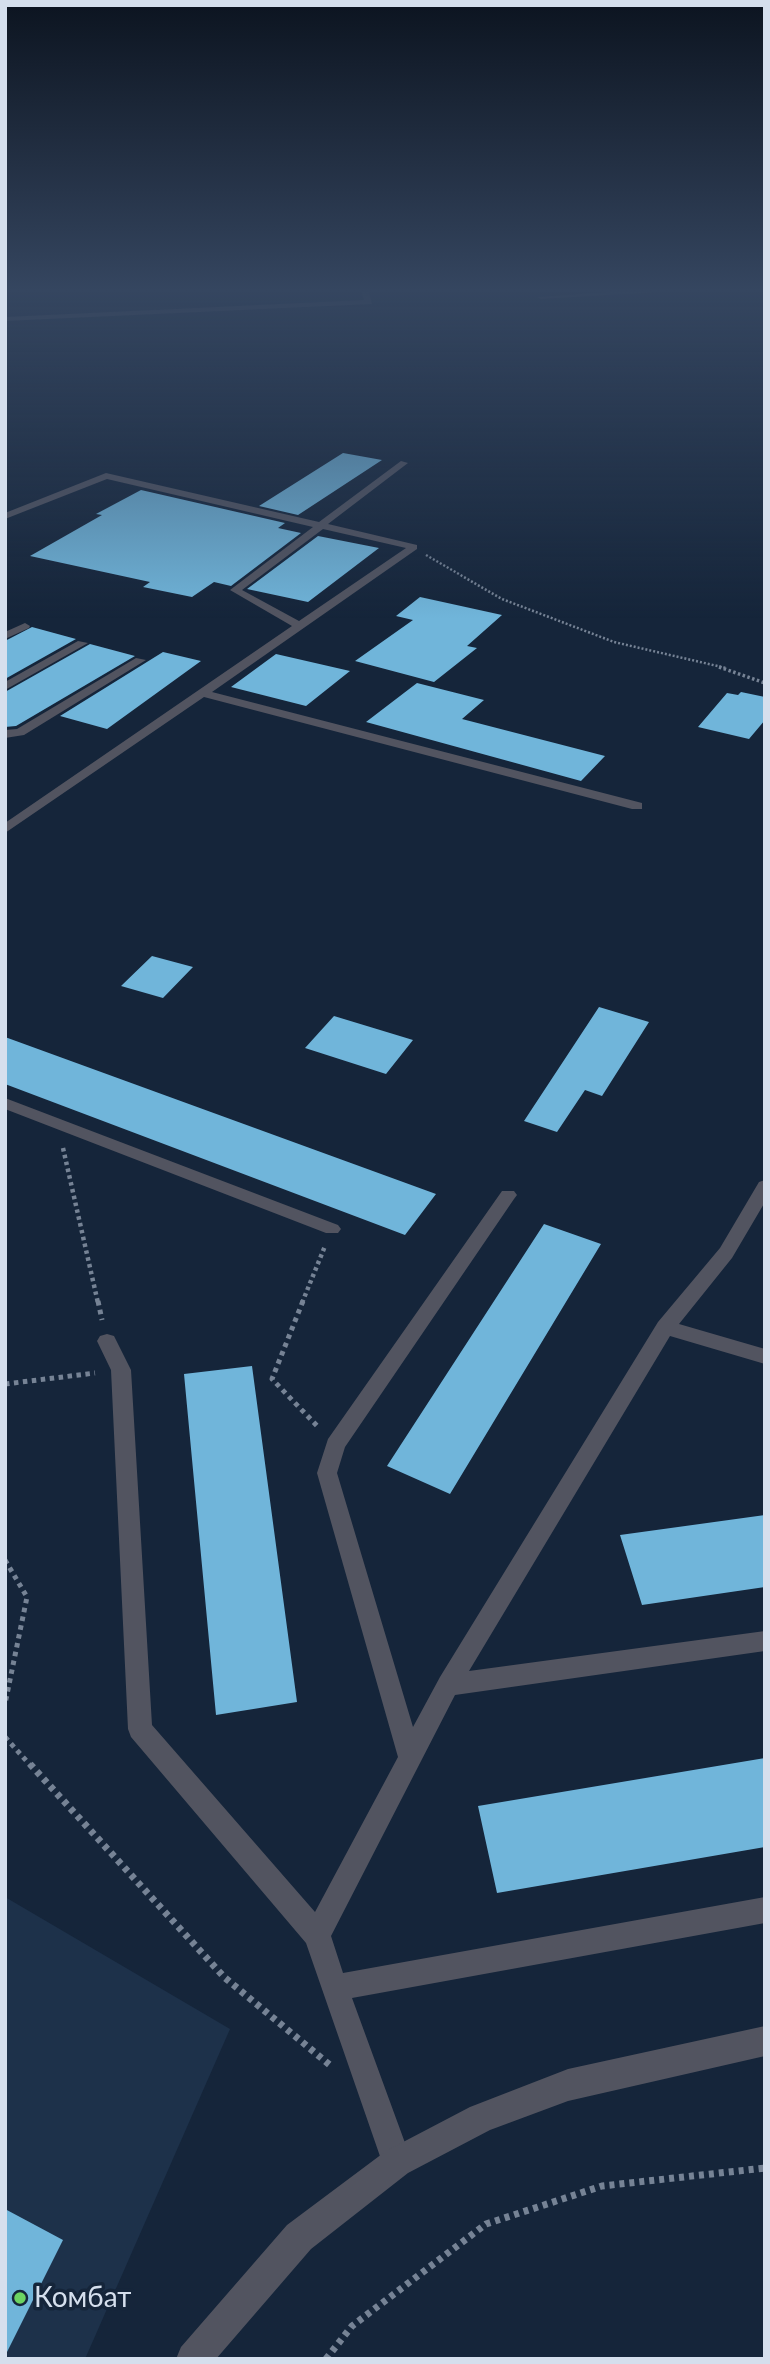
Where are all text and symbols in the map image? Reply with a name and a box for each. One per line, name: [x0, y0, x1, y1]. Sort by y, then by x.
place label: Комбат: [34, 2281, 131, 2315]
marker: Комбат: [12, 2290, 28, 2306]

